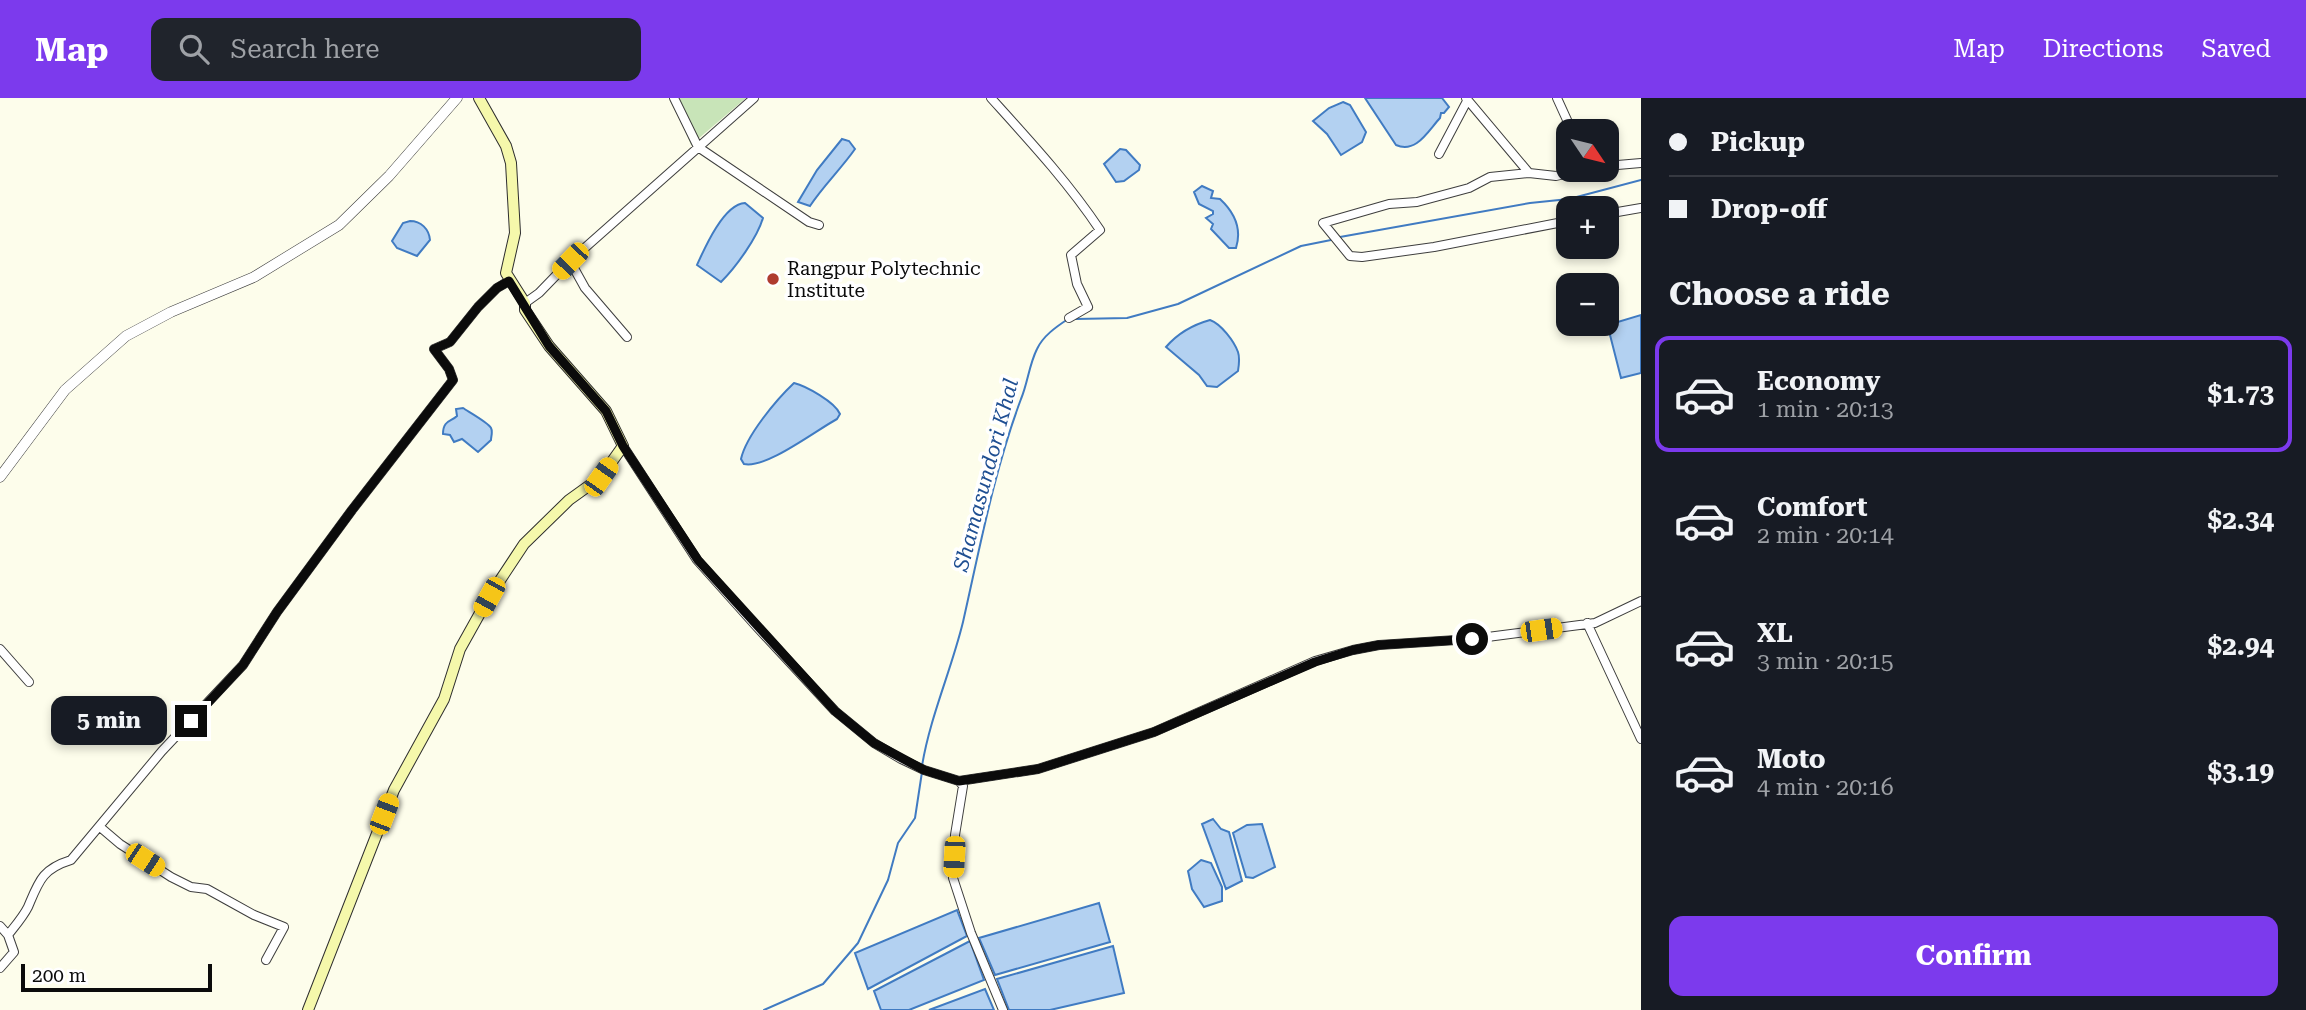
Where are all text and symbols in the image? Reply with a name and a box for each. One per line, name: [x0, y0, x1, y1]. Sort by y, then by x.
search box: [151, 18, 641, 81]
text: Map: [35, 30, 109, 69]
icon: search: [175, 30, 213, 68]
text: Search here: [231, 34, 380, 64]
text: Map: [1953, 35, 2005, 63]
text: Directions: [2043, 35, 2163, 63]
text: Saved: [2201, 35, 2271, 63]
north arrow: [1556, 119, 1619, 182]
map controls: [1556, 119, 1619, 336]
text: Pickup: [1711, 127, 1805, 157]
text: Drop-off: [1711, 194, 1827, 224]
button: +: [1556, 196, 1619, 259]
car: [548, 239, 593, 283]
place label: Rangpur Polytechnic Institute: [787, 257, 981, 302]
marker: Rangpur Polytechnic Institute: [765, 271, 781, 287]
button: −: [1556, 273, 1619, 336]
text: Choose a ride: [1669, 275, 1890, 313]
icon: car: [1673, 363, 1736, 426]
text: Economy: [1757, 366, 1880, 396]
water label: Shamasundori Khal: [948, 376, 1023, 575]
text: $1.73: [2208, 379, 2274, 409]
text: 1 min · 20:13: [1757, 396, 1894, 423]
car: [581, 454, 622, 500]
icon: car: [1673, 489, 1736, 552]
text: Comfort: [1757, 492, 1867, 522]
text: $2.34: [2208, 505, 2274, 535]
text: 2 min · 20:14: [1757, 522, 1894, 549]
car: [470, 574, 509, 620]
icon: car: [1673, 615, 1736, 678]
car: [1519, 617, 1564, 643]
text: XL: [1757, 618, 1793, 648]
route start: [1456, 623, 1488, 655]
text: $2.94: [2208, 631, 2274, 661]
text: 3 min · 20:15: [1757, 648, 1894, 675]
callout: 5 min: [51, 696, 166, 746]
route end: [175, 705, 207, 737]
text: 5 min: [77, 707, 141, 734]
icon: car: [1673, 741, 1736, 804]
text: Moto: [1757, 744, 1826, 774]
text: $3.19: [2208, 757, 2274, 787]
text: 4 min · 20:16: [1757, 774, 1894, 801]
car: [367, 791, 402, 837]
car: [943, 835, 966, 879]
car: [122, 840, 169, 880]
button: Confirm: [1669, 916, 2278, 996]
scale bar: [21, 961, 212, 993]
text: 200 m: [32, 964, 86, 987]

